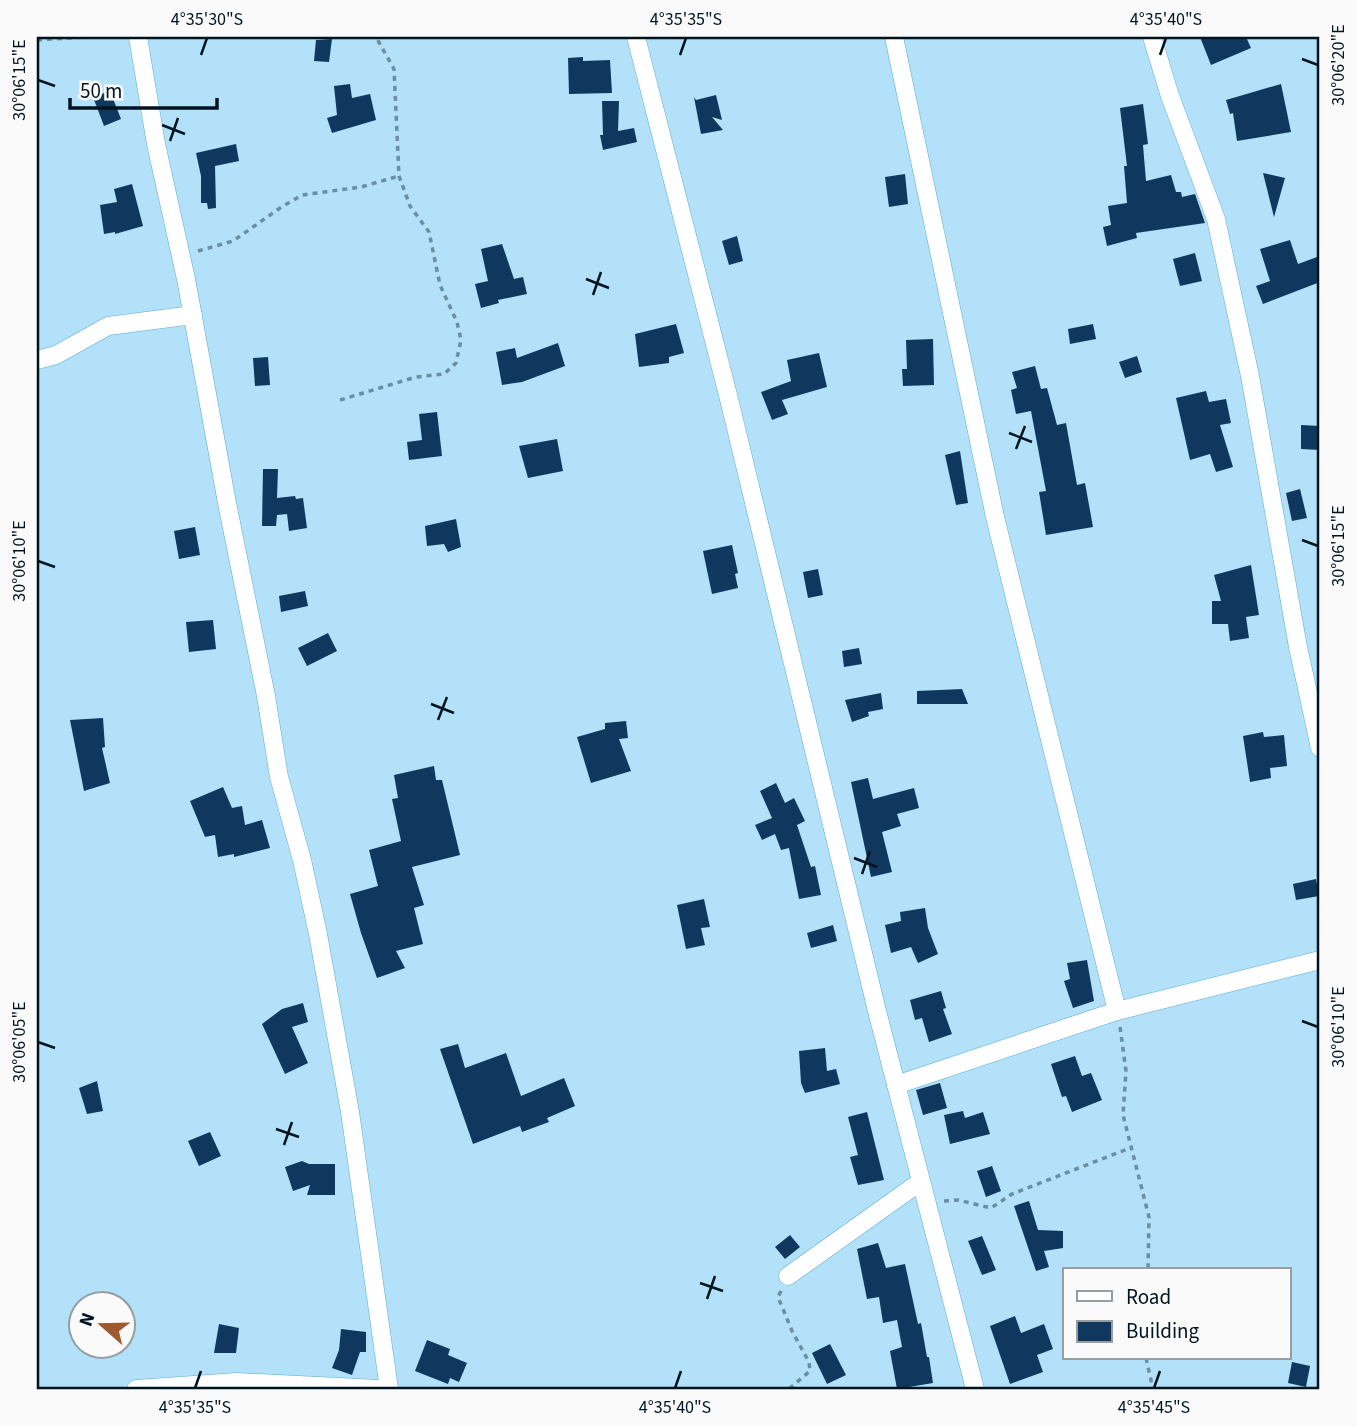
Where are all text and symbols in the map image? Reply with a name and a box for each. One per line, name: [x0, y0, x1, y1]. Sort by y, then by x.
text: 4°35'30"S: [171, 7, 243, 32]
text: 4°35'35"S: [650, 7, 722, 32]
text: 4°35'40"S: [1130, 7, 1202, 32]
text: 30°06'20"E: [1326, 24, 1351, 106]
text: 30°06'15"E: [7, 39, 32, 121]
scale bar: [70, 66, 217, 110]
text: 50 m: [80, 76, 122, 106]
text: 30°06'15"E: [1326, 505, 1351, 587]
text: 30°06'10"E: [7, 520, 32, 602]
text: 30°06'10"E: [1326, 986, 1351, 1068]
text: 30°06'05"E: [7, 1001, 32, 1083]
legend: [1063, 1268, 1290, 1360]
text: Road: [1126, 1282, 1171, 1312]
north arrow: [66, 1290, 136, 1360]
text: N: [73, 1309, 102, 1330]
text: Building: [1126, 1316, 1200, 1346]
text: 4°35'35"S: [159, 1395, 231, 1420]
text: 4°35'40"S: [639, 1395, 711, 1420]
text: 4°35'45"S: [1118, 1395, 1190, 1420]

